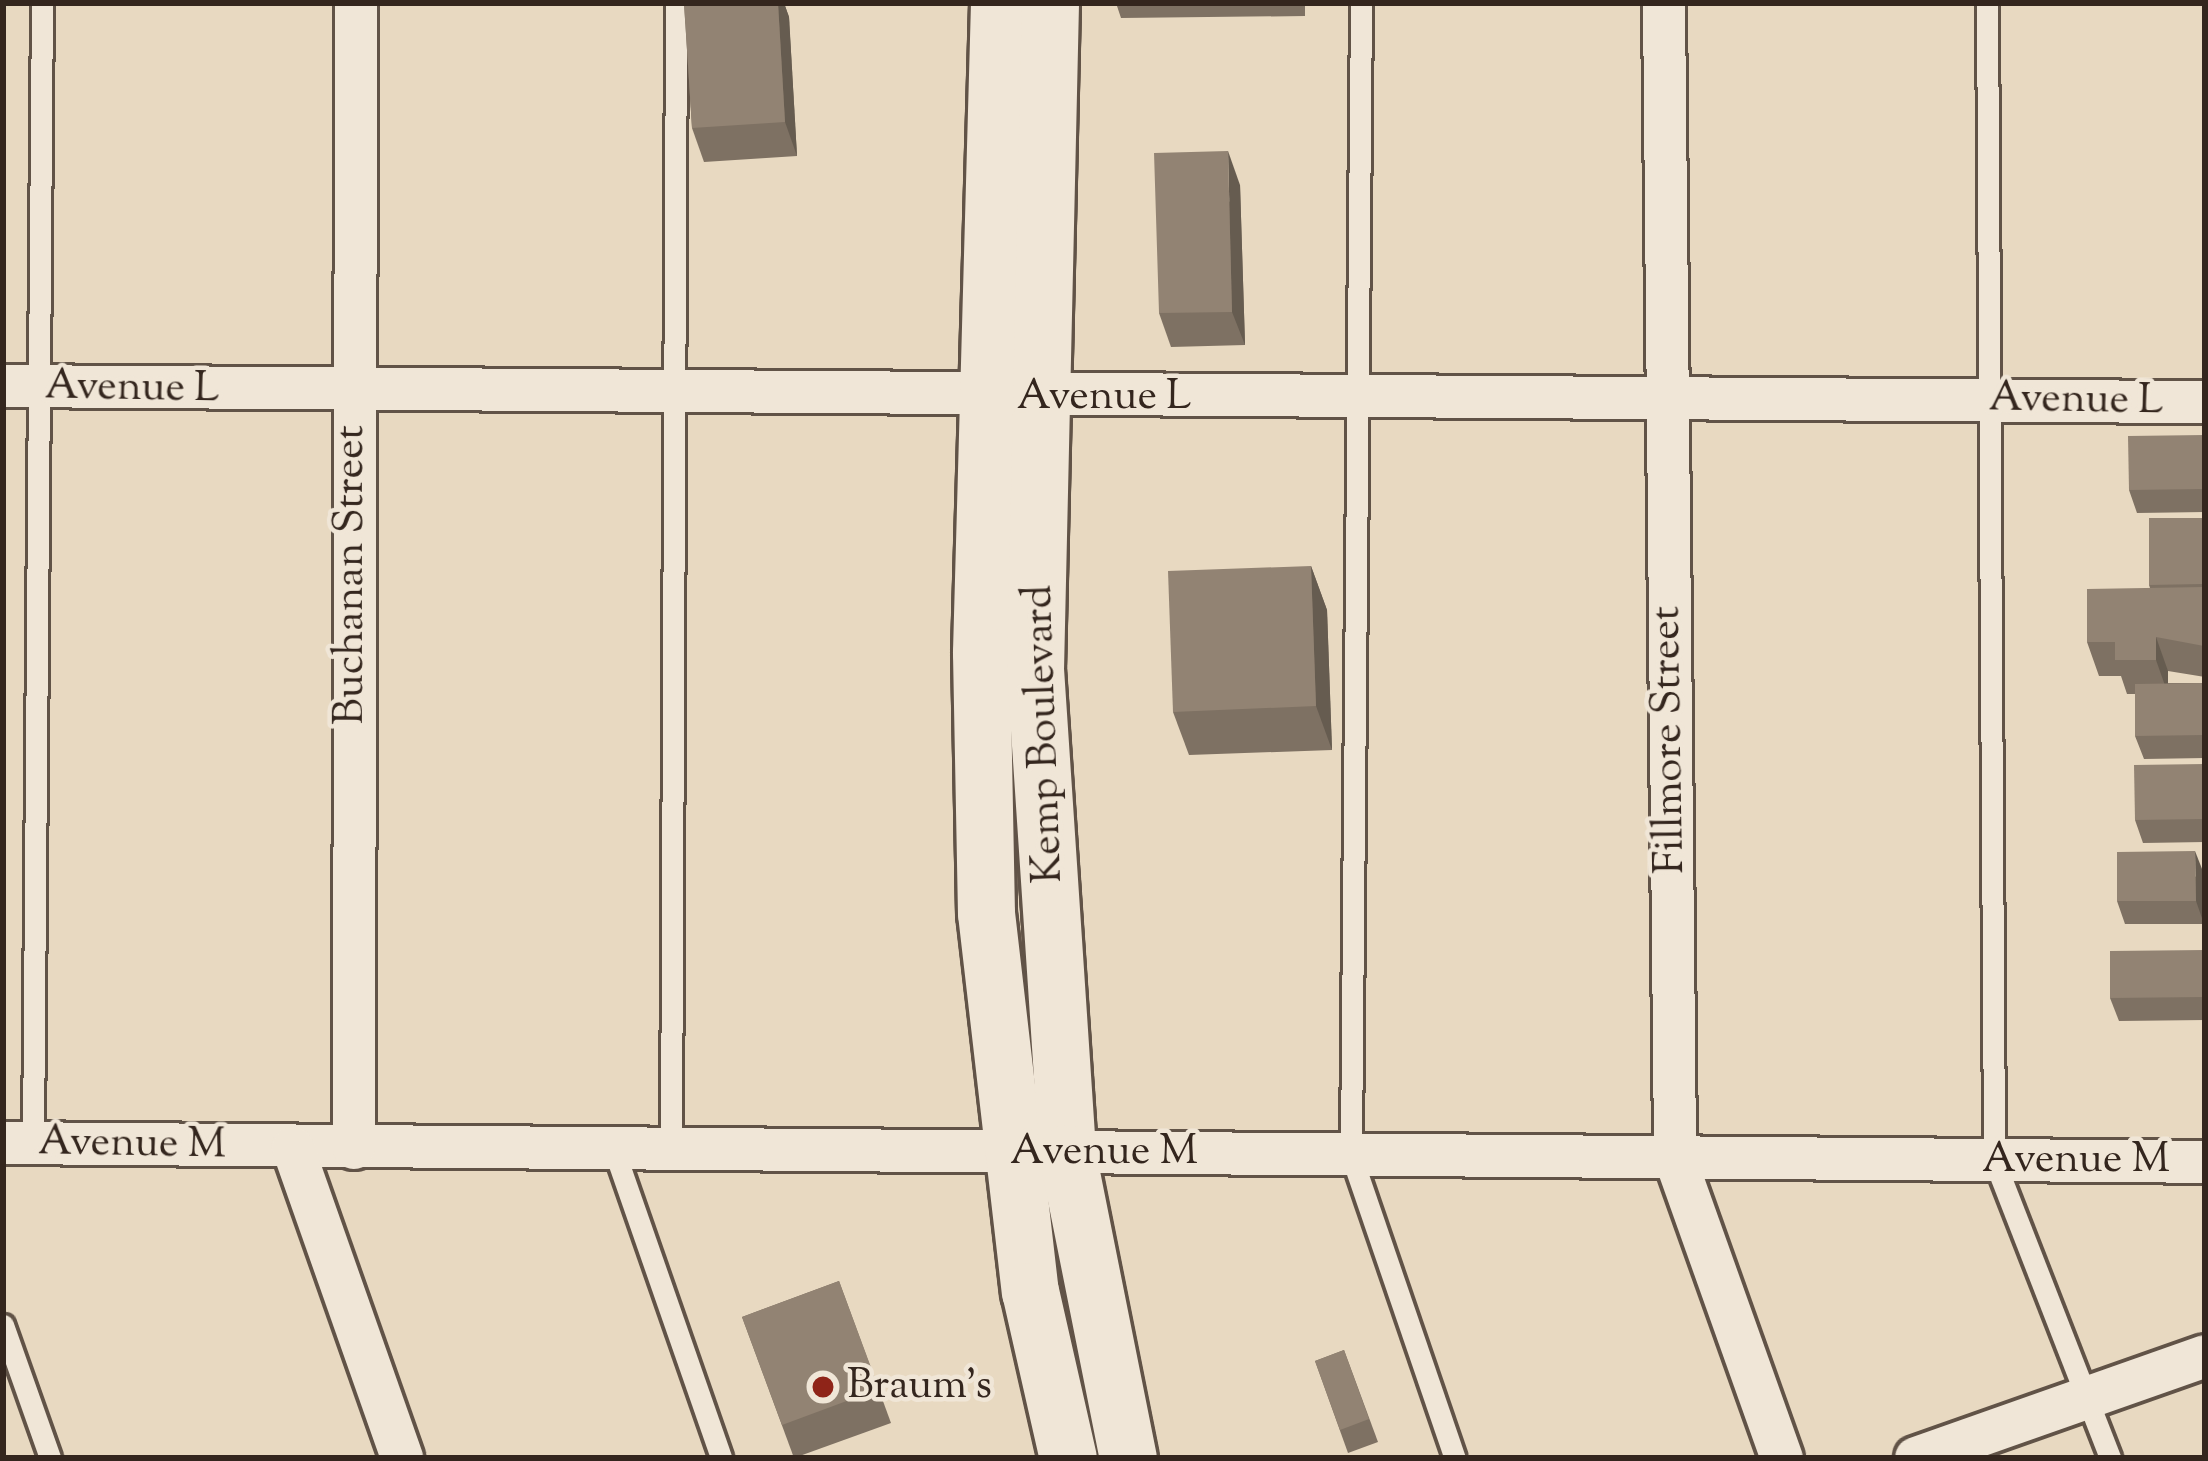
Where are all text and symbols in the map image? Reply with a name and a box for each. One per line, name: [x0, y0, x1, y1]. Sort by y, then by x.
street label: Avenue L: [44, 362, 220, 416]
street label: Avenue L: [1017, 373, 1191, 423]
street label: Avenue L: [1988, 374, 2164, 428]
street label: Buchanan Street: [327, 425, 377, 725]
street label: Kemp Boulevard: [1015, 584, 1075, 884]
street label: Fillmore Street: [1642, 606, 1698, 874]
street label: Avenue M: [38, 1118, 226, 1172]
street label: Avenue M: [1010, 1128, 1198, 1178]
street label: Avenue M: [1982, 1136, 2170, 1186]
place label: Braum's: [847, 1362, 992, 1412]
marker: Braum's: [810, 1374, 836, 1400]

